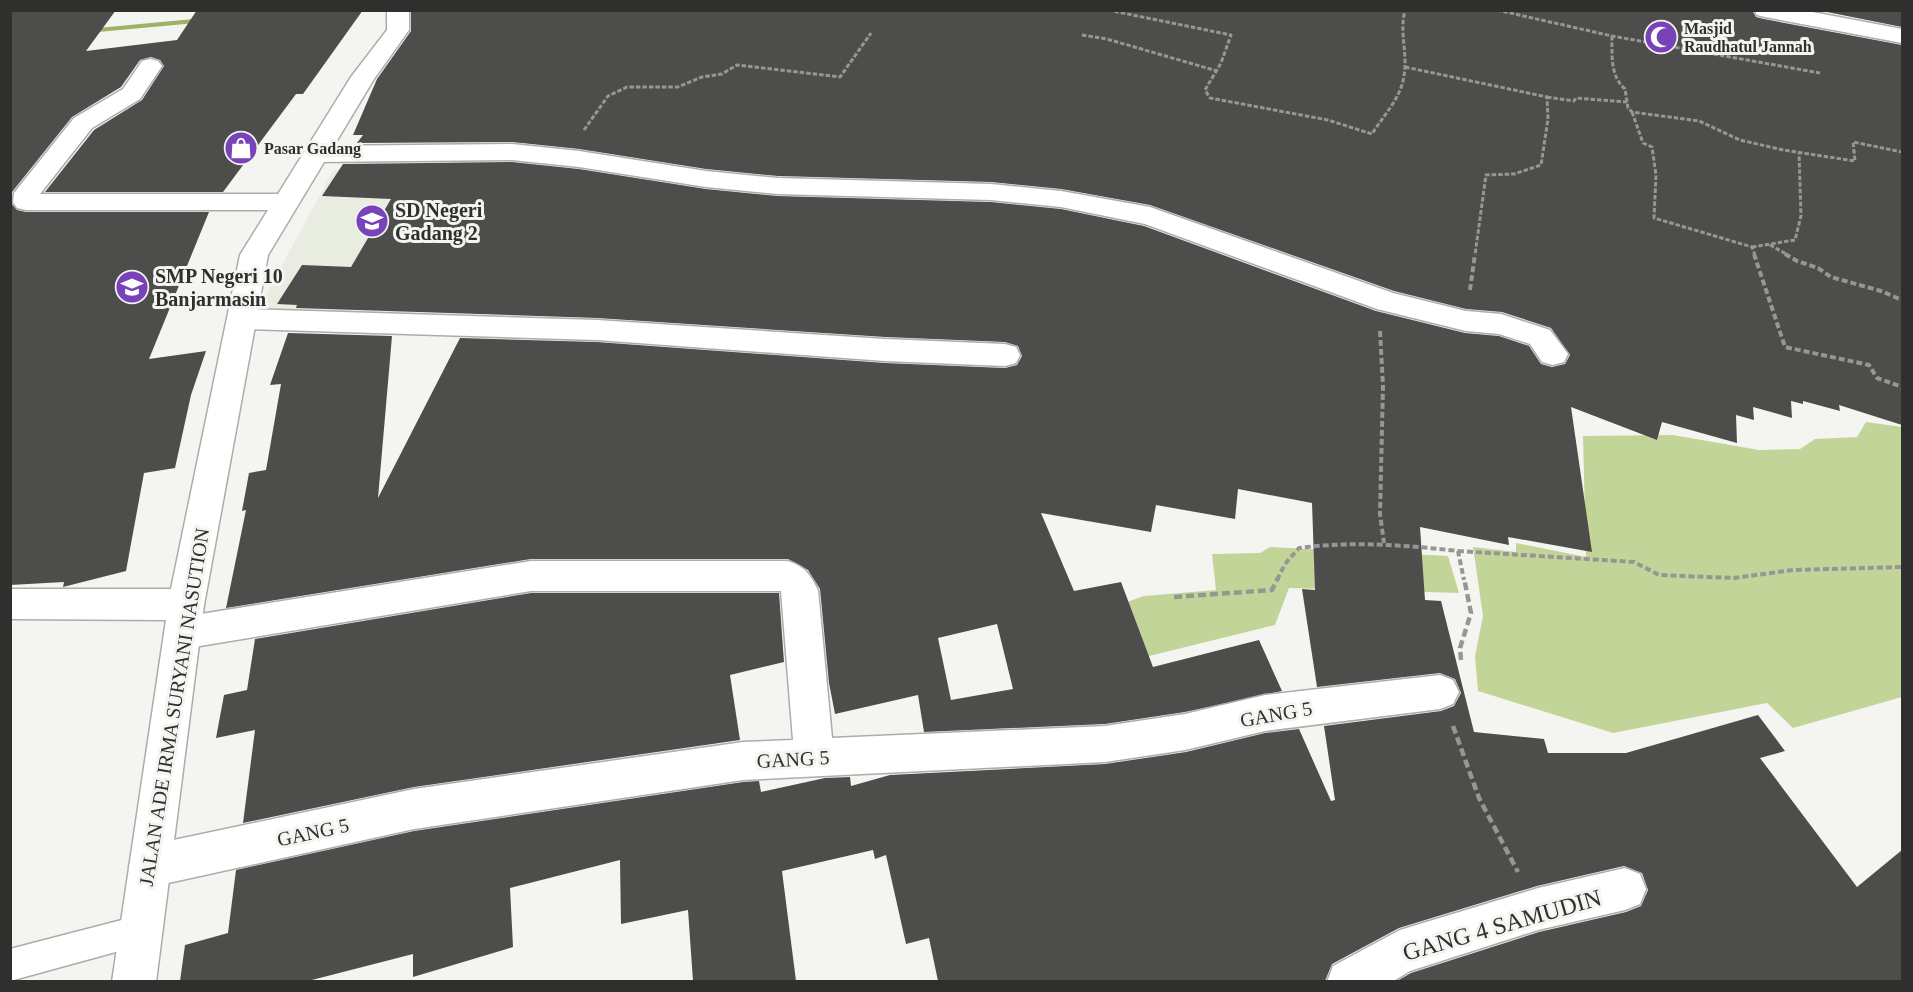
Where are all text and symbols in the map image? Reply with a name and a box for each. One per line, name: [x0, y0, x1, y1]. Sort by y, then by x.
mosque icon: Masjid Raudhatul Jannah: [1643, 19, 1679, 55]
place label: Masjid Raudhatul Jannah: [1684, 20, 1812, 55]
shop icon: Pasar Gadang: [223, 130, 259, 166]
place label: Pasar Gadang: [264, 140, 361, 158]
place label: SD Negeri Gadang 2: [395, 199, 483, 245]
school or university icon: SD Negeri Gadang 2: [354, 203, 390, 239]
place label: SMP Negeri 10 Banjarmasin: [155, 265, 283, 311]
school or university icon: SMP Negeri 10 Banjarmasin: [114, 269, 150, 305]
street label: JALAN ADE IRMA SURYANI NASUTION: [135, 526, 213, 888]
street label: GANG 5: [1238, 697, 1314, 731]
street label: GANG 5: [756, 746, 830, 772]
street label: GANG 5: [275, 814, 351, 850]
street label: GANG 4 SAMUDIN: [1400, 884, 1604, 966]

